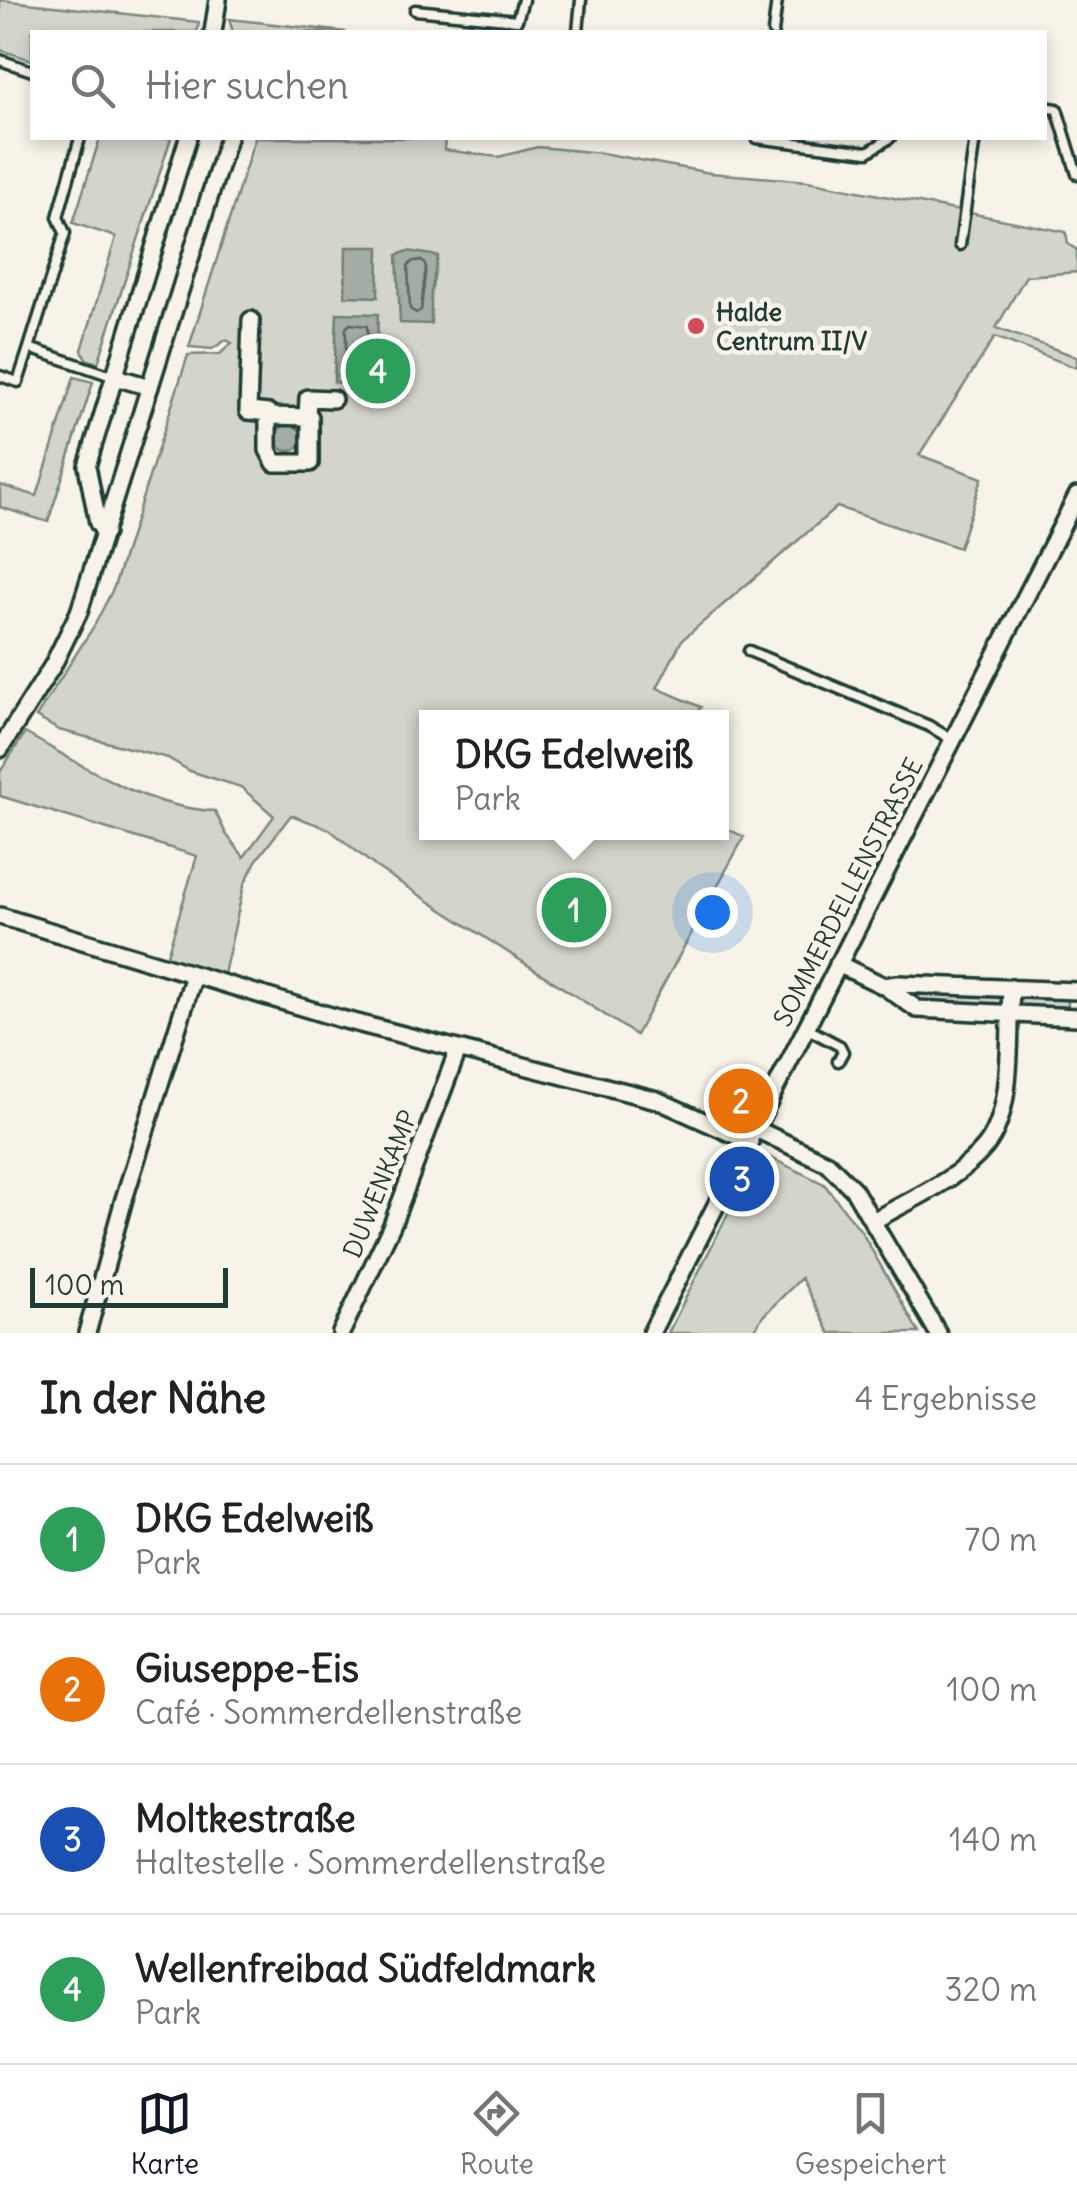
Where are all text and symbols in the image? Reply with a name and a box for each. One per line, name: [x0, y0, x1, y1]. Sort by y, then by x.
search box: [30, 30, 1047, 140]
icon: search: [65, 58, 120, 113]
text: Hier suchen: [145, 62, 349, 109]
place label: Halde Centrum II/V: [716, 296, 868, 357]
marker: Halde Centrum II/V: [685, 315, 707, 337]
pin: 4: [346, 334, 410, 408]
popup: [419, 710, 729, 840]
text: DKG Edelweiß: [455, 731, 693, 778]
street label: SOMMERDELLENSTRASSE: [766, 752, 930, 1032]
text: Park: [455, 778, 521, 819]
pin: 1: [542, 872, 606, 948]
your location: [687, 887, 738, 938]
pin: 2: [708, 1064, 774, 1138]
street label: DUWENKAMP: [336, 1106, 424, 1262]
pin: 3: [710, 1142, 774, 1216]
scale bar: [30, 1263, 228, 1308]
text: 100 m: [45, 1267, 124, 1303]
text: In der Nähe: [40, 1372, 266, 1424]
text: 4 Ergebnisse: [855, 1378, 1037, 1419]
text: DKG Edelweiß: [135, 1495, 374, 1542]
text: 1: [66, 1519, 79, 1560]
text: 70 m: [965, 1519, 1037, 1560]
text: Park: [135, 1542, 201, 1583]
text: Giuseppe-Eis: [135, 1645, 359, 1692]
text: 2: [64, 1669, 81, 1710]
text: 100 m: [947, 1669, 1037, 1710]
text: Café · Sommerdellenstraße: [135, 1692, 522, 1733]
text: Moltkestraße: [135, 1795, 356, 1842]
text: 3: [63, 1819, 82, 1860]
text: 140 m: [949, 1819, 1037, 1860]
text: Haltestelle · Sommerdellenstraße: [135, 1842, 606, 1883]
text: Wellenfreibad Südfeldmark: [135, 1945, 596, 1992]
text: 4: [63, 1969, 82, 2010]
text: 320 m: [945, 1969, 1037, 2010]
text: Park: [135, 1992, 201, 2033]
tab: Karte: [130, 2086, 199, 2182]
tab: Route: [460, 2086, 534, 2182]
tab: Gespeichert: [795, 2086, 947, 2182]

